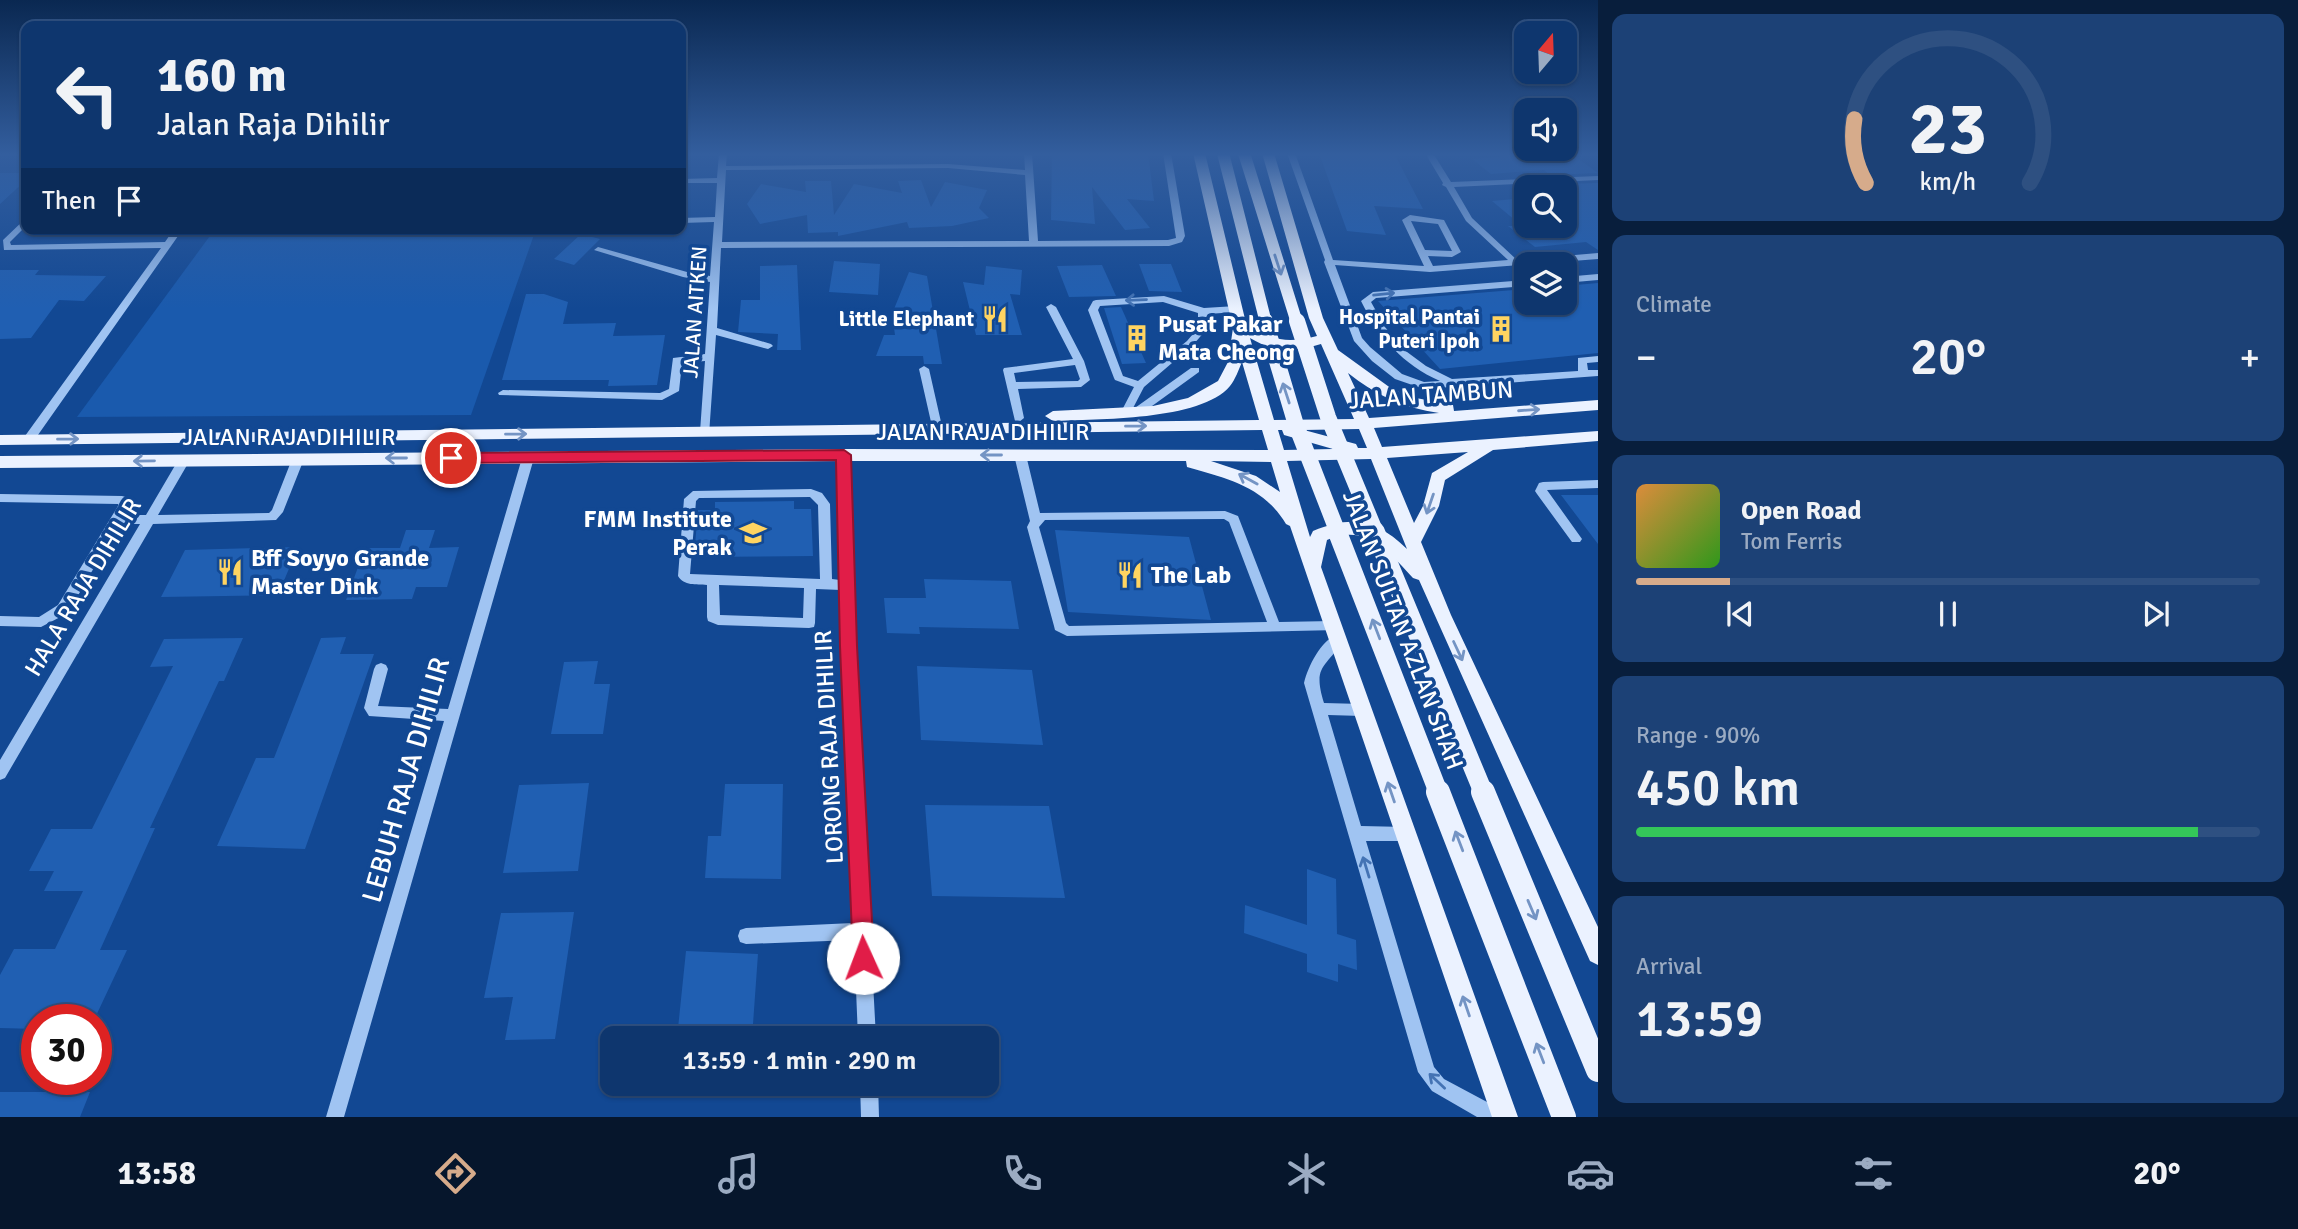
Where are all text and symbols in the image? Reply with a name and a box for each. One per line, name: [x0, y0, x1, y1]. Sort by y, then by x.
north arrow: [1514, 21, 1577, 84]
map controls: [1514, 21, 1577, 315]
text: 160 m: [157, 45, 287, 105]
icon: left: [42, 49, 133, 140]
text: 23: [1909, 86, 1987, 175]
button: sound: [1514, 98, 1577, 161]
text: Jalan Raja Dihilir: [157, 105, 390, 144]
text: km/h: [1920, 166, 1976, 197]
button: search: [1514, 175, 1577, 238]
icon: arrive: [110, 182, 148, 220]
text: Then: [42, 185, 96, 217]
street label: JALAN AITKEN: [677, 245, 713, 379]
button: layers: [1514, 252, 1577, 315]
one-way arrow: [1273, 254, 1285, 276]
one-way arrow: [1372, 288, 1395, 301]
text: Climate: [1636, 290, 1712, 319]
one-way arrow: [1125, 293, 1148, 307]
restaurant icon: Little Elephant: [980, 304, 1010, 334]
place label: Hospital Pantai Puteri Ipoh: [1339, 304, 1480, 354]
place label: Little Elephant: [838, 306, 974, 332]
place label: Pusat Pakar Mata Cheong: [1158, 309, 1295, 367]
building icon: Hospital Pantai Puteri Ipoh: [1486, 314, 1516, 344]
building icon: Pusat Pakar Mata Cheong: [1122, 323, 1152, 353]
text: 20°: [1910, 325, 1986, 389]
text: −: [1636, 334, 1657, 381]
text: +: [2239, 334, 2260, 381]
street label: JALAN TAMBUN: [1348, 374, 1514, 416]
one-way arrow: [1279, 383, 1291, 405]
one-way arrow: [1517, 403, 1540, 416]
street label: JALAN RAJA DIHILIR: [877, 417, 1089, 447]
one-way arrow: [1124, 419, 1147, 433]
street label: JALAN RAJA DIHILIR: [183, 422, 395, 452]
pin: [421, 428, 481, 488]
one-way arrow: [504, 428, 527, 441]
one-way arrow: [56, 432, 79, 446]
icon: arrive: [432, 439, 470, 477]
one-way arrow: [980, 448, 1003, 462]
one-way arrow: [385, 452, 408, 465]
one-way arrow: [133, 454, 156, 467]
one-way arrow: [1238, 472, 1259, 486]
street label: JALAN SULTAN AZLAN SHAH: [1336, 486, 1470, 774]
street label: HALA RAJA DIHILIR: [18, 492, 148, 682]
one-way arrow: [1423, 492, 1435, 514]
text: Open Road: [1741, 495, 1862, 527]
place label: FMM Institute Perak: [584, 504, 732, 562]
school or university icon: FMM Institute Perak: [738, 518, 768, 548]
text: Tom Ferris: [1741, 527, 1842, 556]
place label: Bff Soyyo Grande Master Dink: [251, 543, 429, 601]
restaurant icon: Bff Soyyo Grande Master Dink: [215, 557, 245, 587]
restaurant icon: The Lab: [1115, 560, 1145, 590]
place label: The Lab: [1151, 560, 1231, 590]
icon: previous: [1721, 595, 1759, 633]
icon: pause: [1929, 595, 1967, 633]
icon: next: [2137, 595, 2175, 633]
one-way arrow: [1369, 618, 1382, 640]
street label: LORONG RAJA DIHILIR: [808, 629, 850, 865]
one-way arrow: [1452, 640, 1466, 661]
street label: LEBUH RAJA DIHILIR: [355, 653, 457, 907]
text: Range · 90%: [1636, 721, 1760, 750]
text: 450 km: [1636, 756, 1800, 820]
one-way arrow: [1384, 781, 1396, 803]
one-way arrow: [1452, 830, 1464, 852]
one-way arrow: [1358, 856, 1371, 878]
one-way arrow: [1526, 899, 1539, 920]
position arrow: [826, 921, 900, 995]
text: Arrival: [1636, 952, 1702, 981]
text: 13:59: [1636, 987, 1763, 1051]
one-way arrow: [1459, 996, 1471, 1018]
speed limit sign: 30: [21, 1004, 112, 1095]
one-way arrow: [1533, 1043, 1545, 1065]
text: 13:59 · 1 min · 290 m: [683, 1045, 916, 1077]
one-way arrow: [1429, 1073, 1446, 1090]
icon: directions: [431, 1149, 480, 1198]
icon: music: [714, 1149, 763, 1198]
icon: phone: [998, 1149, 1047, 1198]
icon: climate: [1282, 1149, 1331, 1198]
icon: car: [1566, 1149, 1615, 1198]
icon: filters: [1849, 1149, 1898, 1198]
text: 13:58: [117, 1154, 196, 1193]
text: 20°: [2133, 1154, 2181, 1193]

